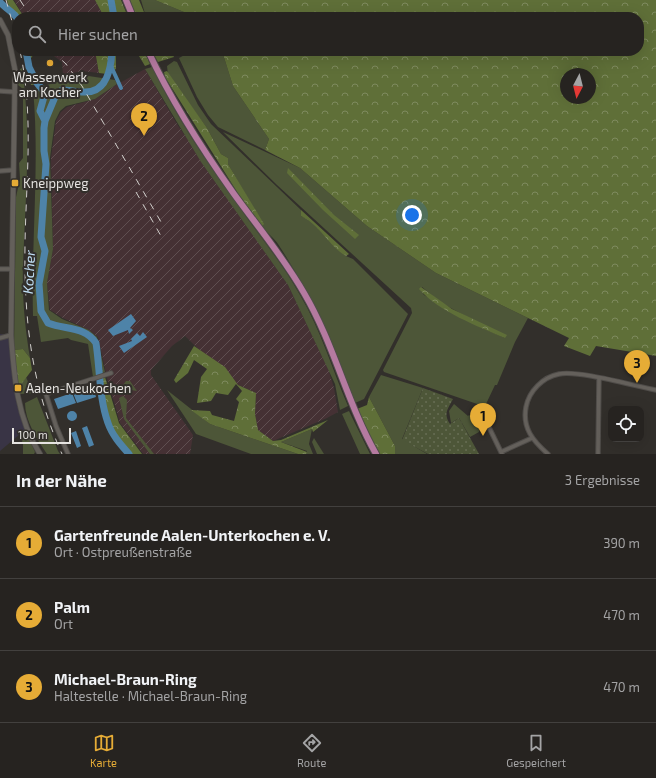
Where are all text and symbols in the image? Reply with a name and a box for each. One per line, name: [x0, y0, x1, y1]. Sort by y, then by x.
search box: [12, 12, 644, 56]
icon: search: [26, 23, 48, 45]
text: Hier suchen: [58, 25, 138, 43]
marker: Wasserwerk am Kocher: [45, 58, 55, 68]
north arrow: [560, 68, 596, 104]
place label: Wasserwerk am Kocher: [13, 69, 87, 100]
pin: 2: [131, 103, 157, 136]
place label: Kneippweg: [23, 175, 88, 191]
marker: Kneippweg: [10, 178, 20, 188]
your location: [402, 205, 422, 225]
water label: Kocher: [19, 249, 38, 294]
pin: 3: [624, 350, 650, 383]
place label: Aalen-Neukochen: [26, 380, 131, 396]
marker: Aalen-Neukochen: [13, 383, 23, 393]
pin: 1: [470, 403, 496, 436]
map controls: [608, 406, 644, 442]
button: locate: [608, 406, 644, 442]
scale bar: [12, 426, 71, 445]
text: 100 m: [18, 428, 48, 441]
text: In der Nähe: [16, 470, 107, 490]
text: 3 Ergebnisse: [565, 472, 640, 488]
text: Gartenfreunde Aalen-Unterkochen e. V.: [54, 526, 331, 544]
text: 1: [26, 535, 32, 551]
text: 390 m: [603, 535, 640, 551]
text: Ort · Ostpreußenstraße: [54, 544, 192, 560]
text: Palm: [54, 598, 90, 616]
text: 2: [25, 607, 33, 623]
text: 470 m: [603, 607, 640, 623]
text: Ort: [54, 616, 73, 632]
text: Michael-Braun-Ring: [54, 670, 197, 688]
text: 3: [25, 679, 33, 695]
text: 470 m: [603, 679, 640, 695]
text: Haltestelle · Michael-Braun-Ring: [54, 688, 247, 704]
tab: Karte: [90, 732, 117, 769]
tab: Route: [297, 732, 326, 769]
tab: Gespeichert: [506, 732, 566, 769]

